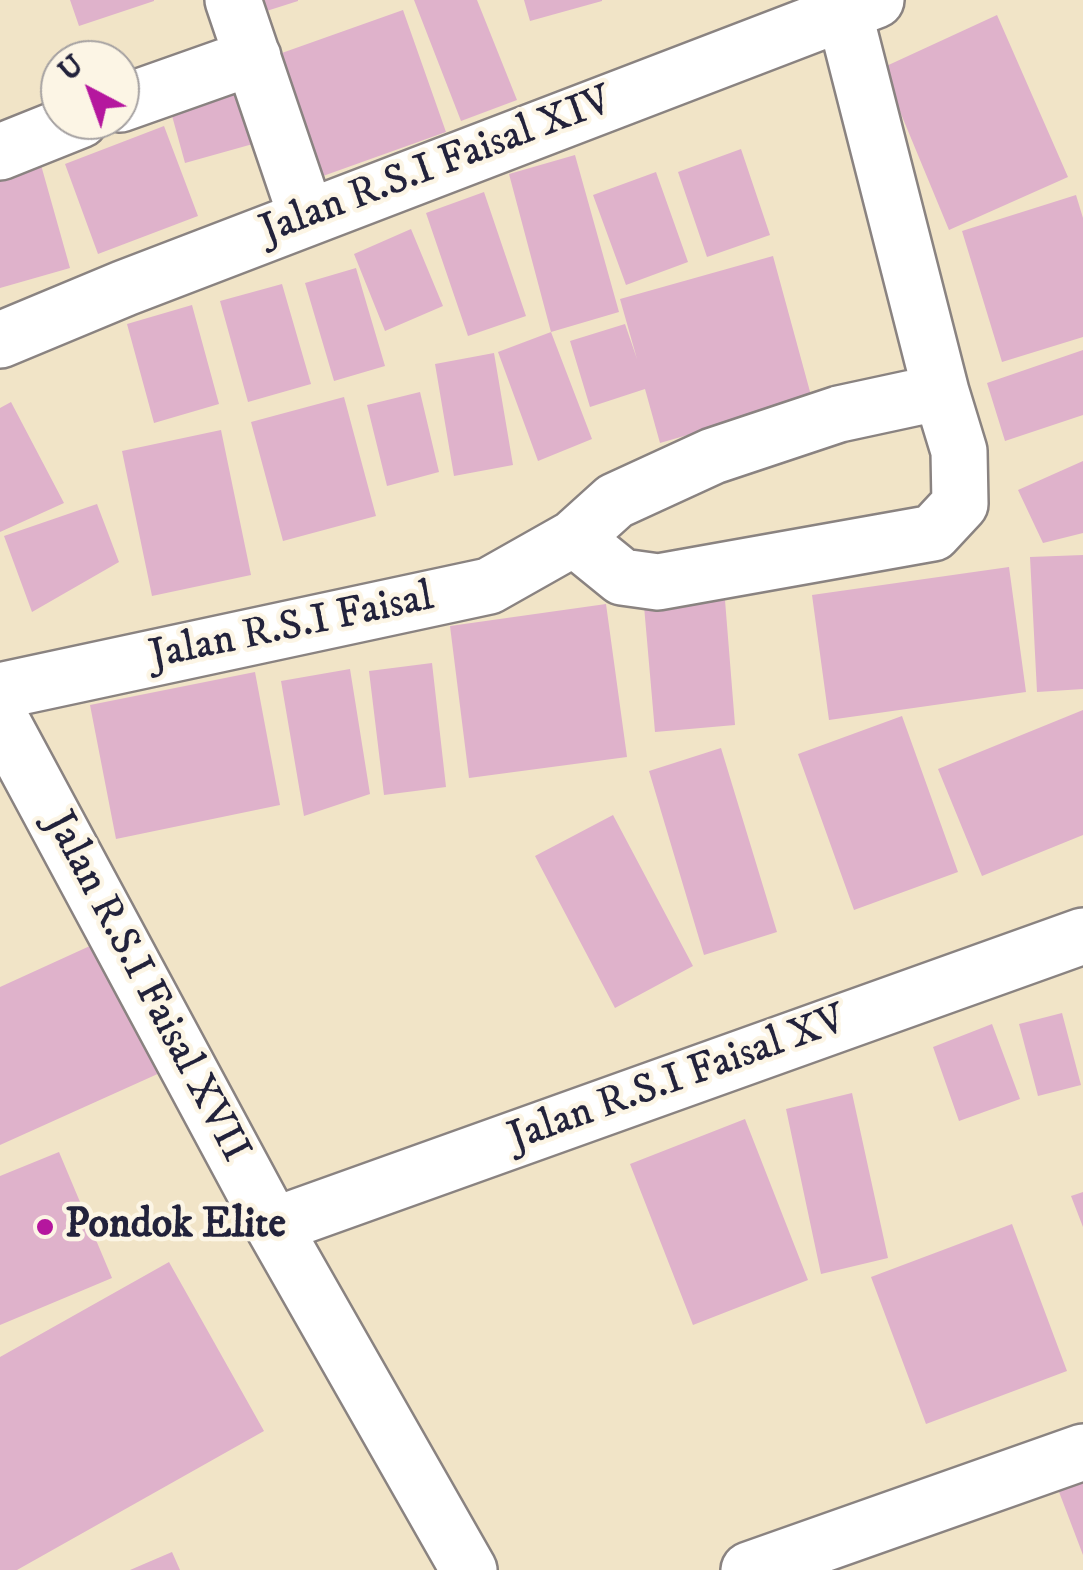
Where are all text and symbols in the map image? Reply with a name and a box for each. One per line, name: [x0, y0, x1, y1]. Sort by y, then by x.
north arrow: [40, 40, 140, 140]
text: U: [52, 48, 91, 89]
street label: Jalan R.S.I Faisal XIV: [254, 78, 620, 258]
street label: Jalan R.S.I Faisal: [145, 574, 439, 684]
street label: Jalan R.S.I Faisal XVII: [31, 804, 259, 1172]
street label: Jalan R.S.I Faisal XV: [503, 997, 853, 1165]
place label: Pondok Elite: [65, 1202, 286, 1252]
marker: Pondok Elite: [34, 1216, 56, 1238]

